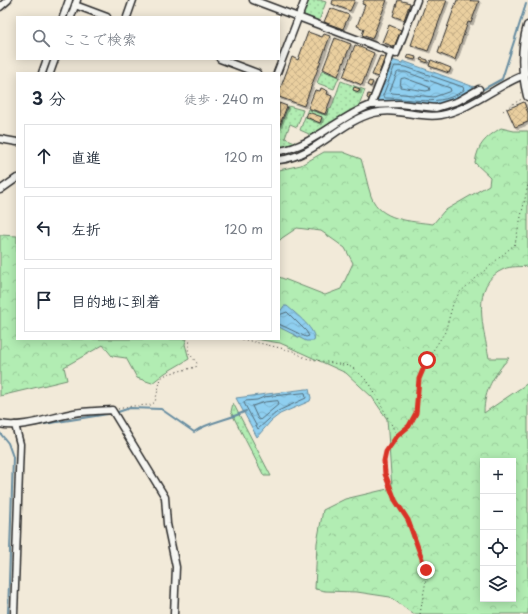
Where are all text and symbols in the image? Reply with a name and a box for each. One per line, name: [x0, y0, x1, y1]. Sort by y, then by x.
search box: [16, 16, 280, 60]
icon: search: [30, 27, 52, 49]
text: ここで検索: [62, 27, 137, 50]
text: 3 分: [32, 85, 66, 111]
text: 徒歩 · 240 m: [184, 89, 264, 108]
icon: ahead: [33, 145, 55, 167]
text: 直進: [71, 145, 101, 168]
text: 120 m: [224, 147, 263, 166]
icon: left: [33, 217, 55, 239]
text: 左折: [71, 217, 101, 240]
text: 120 m: [224, 219, 263, 238]
icon: arrive: [33, 289, 55, 311]
text: 目的地に到着: [71, 289, 161, 312]
route start: [418, 351, 436, 369]
map controls: [480, 458, 516, 602]
button: +: [480, 458, 516, 494]
button: −: [480, 494, 516, 530]
button: locate: [480, 530, 516, 566]
route end: [417, 561, 435, 579]
button: layers: [480, 566, 516, 602]

